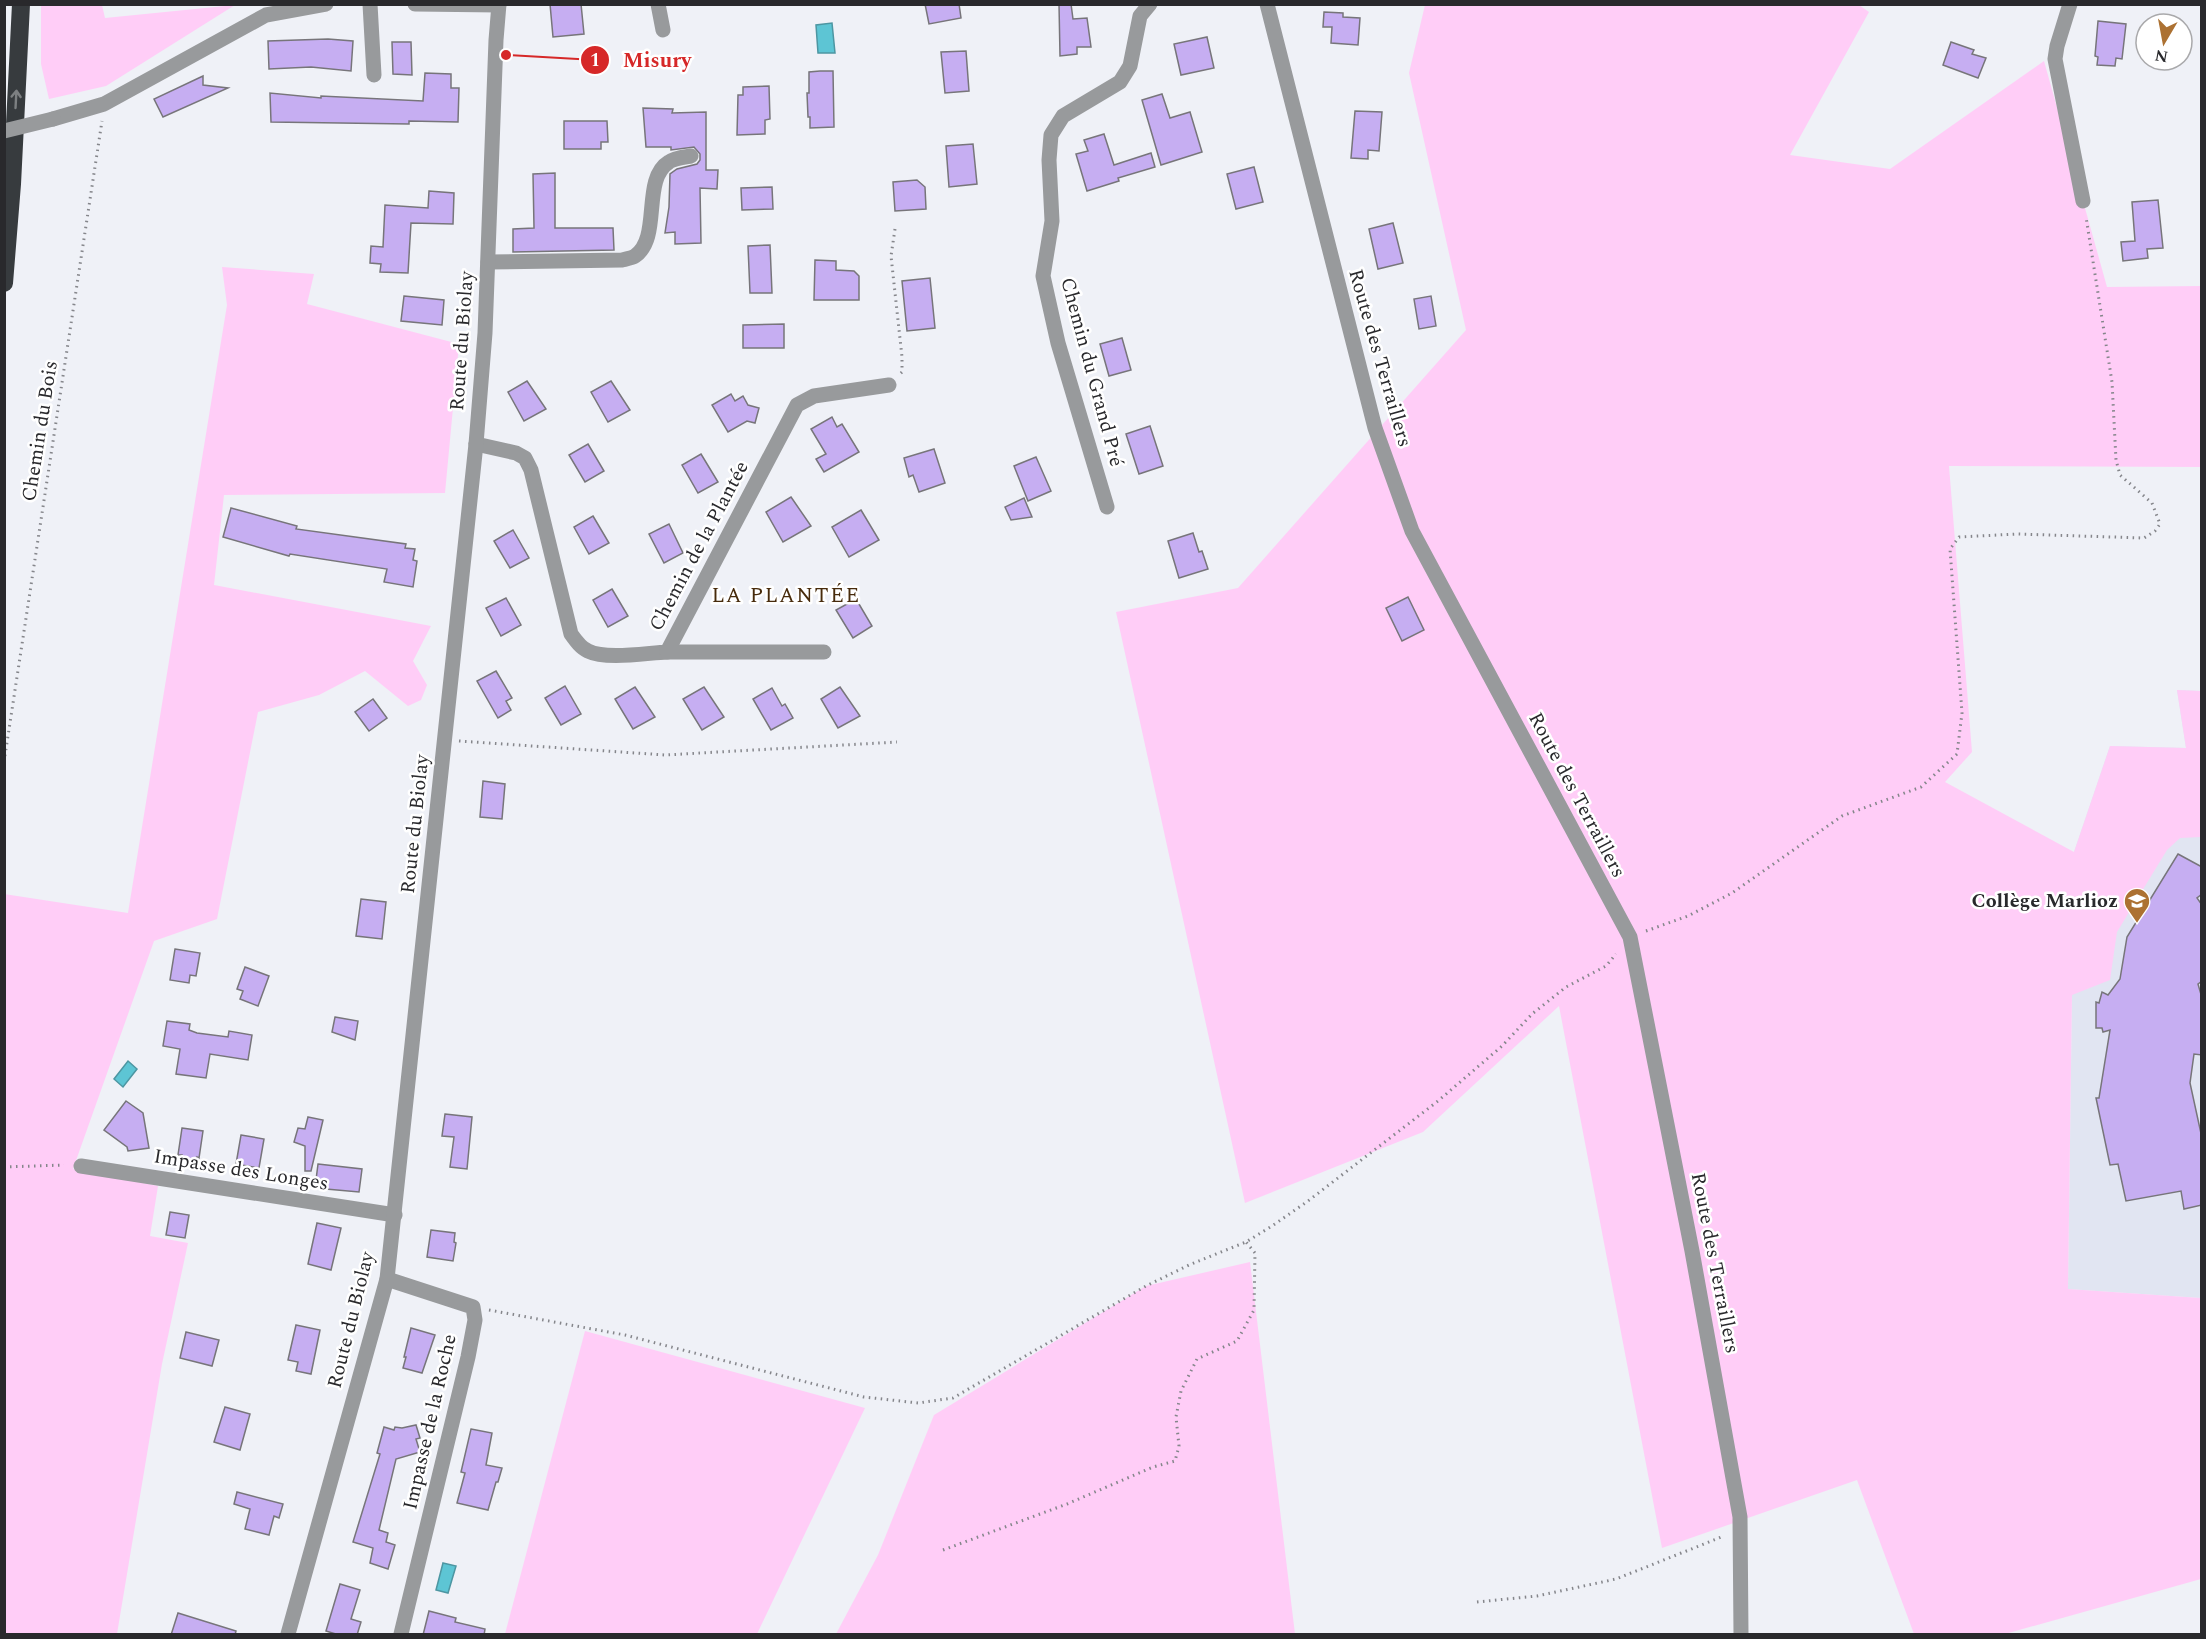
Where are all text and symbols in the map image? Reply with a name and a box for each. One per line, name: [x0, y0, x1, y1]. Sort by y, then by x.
north arrow: [2134, 12, 2194, 72]
callout: Misury: [580, 40, 703, 79]
text: N: [2153, 43, 2170, 69]
text: Misury: [623, 45, 692, 77]
text: 1: [590, 47, 600, 74]
one-way arrow: [11, 90, 22, 110]
street label: Route des Terraillers: [1340, 266, 1420, 450]
street label: Route du Biolay: [442, 269, 482, 412]
street label: Chemin du Grand Pré: [1052, 274, 1132, 470]
street label: Chemin du Bois: [14, 358, 66, 504]
street label: Chemin de la Plantée: [641, 456, 757, 636]
district label: LA PLANTÉE: [711, 580, 861, 612]
street label: Route des Terraillers: [1521, 707, 1633, 883]
street label: Route du Biolay: [393, 752, 437, 895]
place label: Collège Marlioz: [1971, 886, 2118, 916]
school or university icon: Collège Marlioz: [2122, 886, 2152, 924]
street label: Impasse des Longes: [151, 1141, 331, 1199]
street label: Route des Terraillers: [1683, 1170, 1747, 1356]
street label: Route du Biolay: [320, 1247, 383, 1391]
street label: Impasse de la Roche: [395, 1331, 465, 1513]

